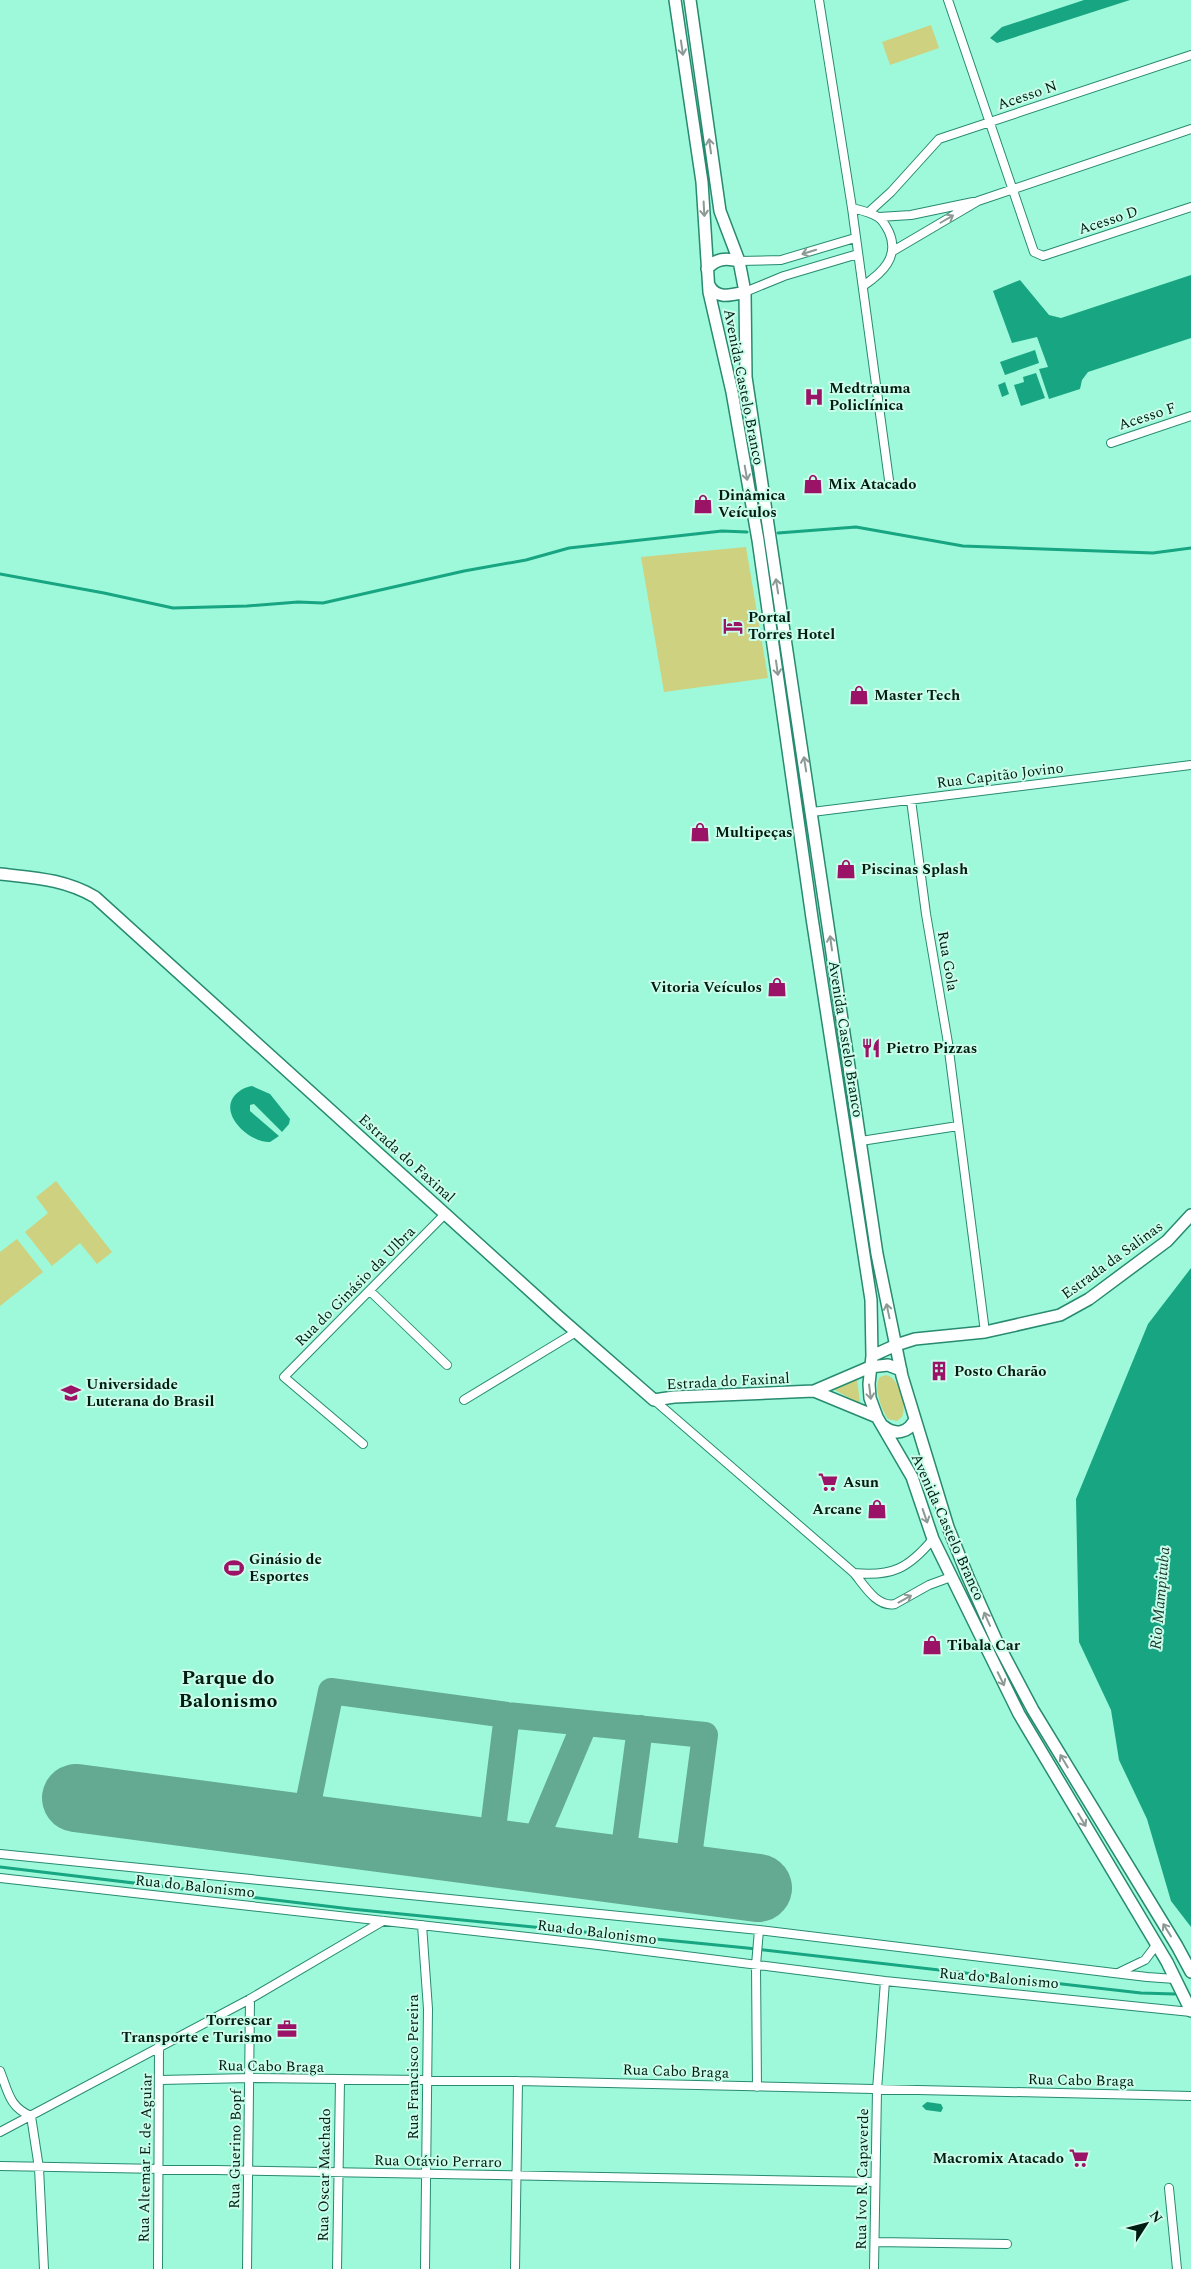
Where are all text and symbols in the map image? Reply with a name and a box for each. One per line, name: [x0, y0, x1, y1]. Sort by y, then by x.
one-way arrow: [677, 40, 687, 56]
street label: Acesso N: [994, 74, 1060, 116]
one-way arrow: [705, 138, 715, 154]
street label: Acesso D: [1075, 200, 1141, 241]
one-way arrow: [699, 201, 708, 217]
one-way arrow: [940, 214, 955, 224]
one-way arrow: [801, 247, 817, 257]
street label: Avenida Castelo Branco: [717, 307, 770, 467]
place label: Medtrauma Policlínica: [829, 377, 911, 417]
hospital icon: Medtrauma Policlínica: [803, 386, 825, 408]
street label: Acesso F: [1115, 396, 1179, 437]
one-way arrow: [742, 464, 752, 480]
shop icon: Mix Atacado: [802, 473, 824, 495]
place label: Mix Atacado: [828, 473, 917, 496]
place label: Dinâmica Veículos: [718, 484, 786, 524]
shop icon: Dinâmica Veículos: [692, 493, 714, 515]
one-way arrow: [772, 578, 782, 594]
place label: Portal Torres Hotel: [748, 606, 835, 646]
hotel icon: Portal Torres Hotel: [722, 615, 744, 637]
one-way arrow: [772, 660, 782, 676]
shop icon: Master Tech: [848, 684, 870, 706]
place label: Master Tech: [874, 684, 960, 707]
one-way arrow: [799, 756, 809, 772]
street label: Rua Capitão Jovino: [935, 756, 1065, 795]
shop icon: Multipeças: [689, 821, 711, 843]
place label: Multipeças: [715, 821, 793, 844]
shop icon: Piscinas Splash: [835, 858, 857, 880]
place label: Piscinas Splash: [861, 858, 968, 881]
street label: Rua Gola: [931, 929, 964, 994]
one-way arrow: [826, 936, 836, 952]
street label: Avenida Castelo Branco: [822, 959, 869, 1119]
place label: Vitoria Veículos: [650, 976, 762, 999]
shop icon: Vitoria Veículos: [766, 976, 788, 998]
restaurant icon: Pietro Pizzas: [860, 1037, 882, 1059]
place label: Pietro Pizzas: [886, 1037, 977, 1060]
street label: Estrada do Faxinal: [353, 1109, 460, 1208]
street label: Estrada da Salinas: [1057, 1216, 1168, 1305]
street label: Rua do Ginásio da Ulbra: [290, 1220, 421, 1352]
one-way arrow: [883, 1304, 892, 1320]
building icon: Posto Charão: [928, 1360, 950, 1382]
place label: Posto Charão: [954, 1360, 1046, 1383]
street label: Estrada do Faxinal: [666, 1367, 790, 1396]
place label: Universidade Luterana do Brasil: [86, 1373, 215, 1413]
school or university icon: Universidade Luterana do Brasil: [60, 1382, 82, 1404]
one-way arrow: [865, 1383, 875, 1399]
street label: Avenida Castelo Branco: [905, 1450, 990, 1604]
supermarket icon: Asun: [817, 1471, 839, 1493]
place label: Asun: [843, 1471, 879, 1494]
place label: Arcane: [812, 1498, 862, 1521]
shop icon: Arcane: [866, 1498, 888, 1520]
one-way arrow: [921, 1508, 930, 1523]
water label: Rio Mampituba: [1144, 1546, 1176, 1651]
place label: Ginásio de Esportes: [249, 1548, 322, 1588]
sports icon: Ginásio de Esportes: [223, 1557, 245, 1579]
one-way arrow: [897, 1594, 912, 1603]
one-way arrow: [981, 1612, 991, 1627]
shop icon: Tibala Car: [921, 1634, 943, 1656]
place label: Tibala Car: [947, 1634, 1021, 1657]
district label: Parque do Balonismo: [179, 1663, 277, 1716]
one-way arrow: [997, 1671, 1007, 1686]
one-way arrow: [1059, 1755, 1069, 1769]
one-way arrow: [1078, 1812, 1088, 1826]
street label: Rua do Balonismo: [134, 1869, 256, 1904]
street label: Rua do Balonismo: [536, 1914, 658, 1951]
one-way arrow: [1162, 1923, 1172, 1937]
street label: Rua do Balonismo: [938, 1962, 1060, 1995]
street label: Rua Francisco Pereira: [402, 1994, 425, 2140]
place label: Torrescar Transporte e Turismo: [121, 2009, 273, 2049]
office icon: Torrescar Transporte e Turismo: [276, 2018, 298, 2040]
street label: Rua Cabo Braga: [218, 2054, 325, 2079]
street label: Rua Cabo Braga: [622, 2058, 730, 2085]
street label: Rua Cabo Braga: [1028, 2068, 1135, 2093]
street label: Rua Altemar E. de Aguiar: [133, 2073, 158, 2243]
street label: Rua Guerino Bopf: [223, 2087, 248, 2209]
street label: Rua Oscar Machado: [312, 2108, 337, 2242]
street label: Rua Ivo R. Capaverde: [850, 2108, 875, 2250]
place label: Macromix Atacado: [932, 2147, 1064, 2170]
supermarket icon: Macromix Atacado: [1068, 2147, 1090, 2169]
street label: Rua Otávio Perraro: [374, 2149, 502, 2174]
north arrow: [1121, 2199, 1171, 2249]
text: N: [1144, 2206, 1168, 2227]

